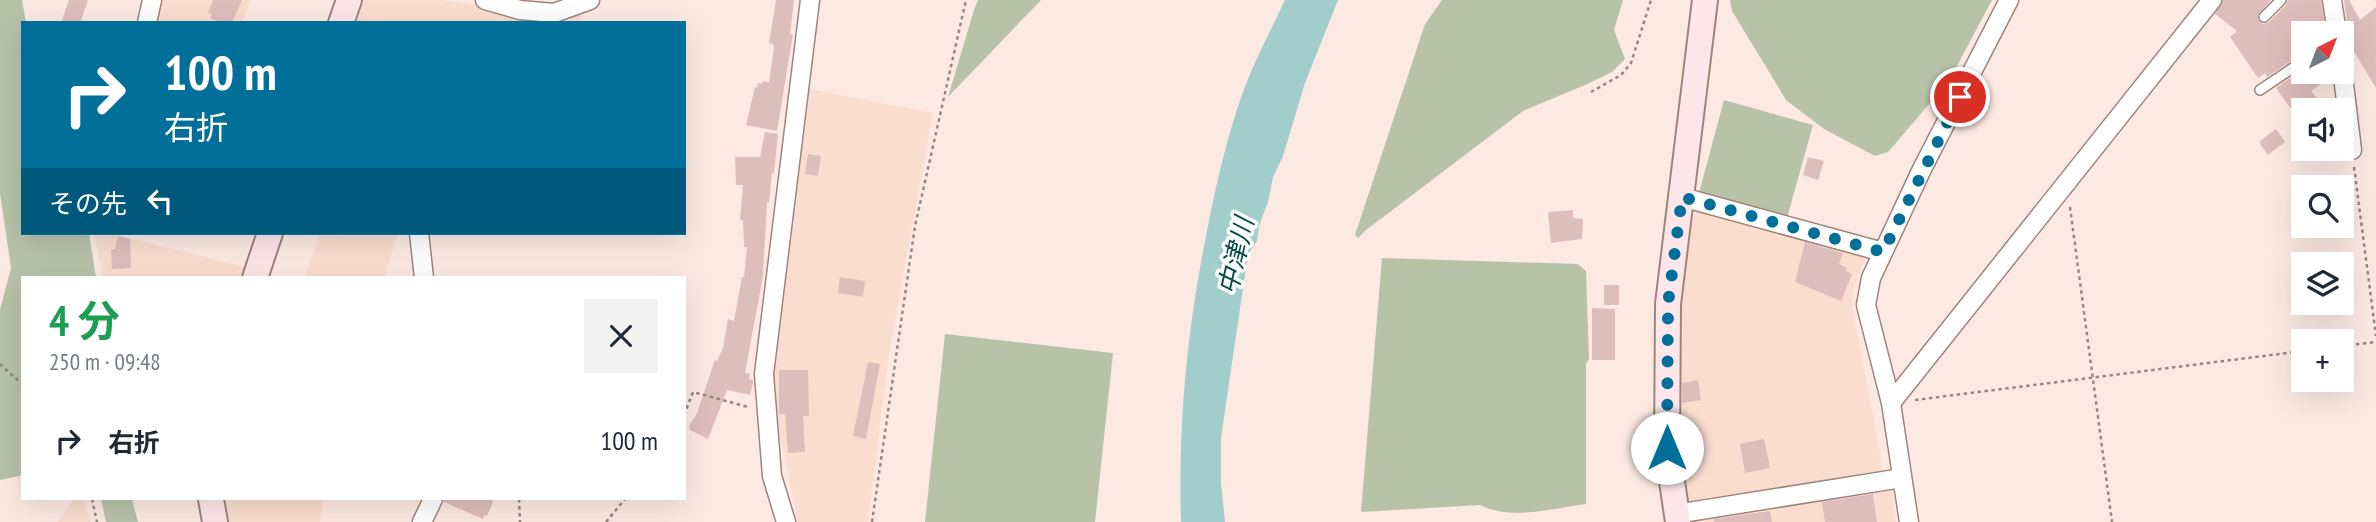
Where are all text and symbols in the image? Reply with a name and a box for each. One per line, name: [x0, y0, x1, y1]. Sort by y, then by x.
north arrow: [2291, 21, 2354, 84]
map controls: [2291, 21, 2354, 392]
text: 100 m: [164, 40, 277, 104]
icon: right: [49, 49, 140, 140]
pin: [1930, 67, 1990, 127]
icon: arrive: [1941, 78, 1979, 116]
button: sound: [2291, 98, 2354, 161]
text: 右折: [164, 106, 228, 148]
button: search: [2291, 175, 2354, 238]
icon: left: [141, 182, 179, 220]
text: その先: [49, 187, 127, 220]
water label: 中津川: [1211, 211, 1261, 298]
button: layers: [2291, 252, 2354, 315]
text: 4 分: [49, 293, 120, 348]
button: close: [584, 299, 658, 373]
button: +: [2291, 329, 2354, 392]
text: 250 m · 09:48: [49, 347, 161, 376]
position arrow: [1630, 411, 1704, 485]
icon: right: [49, 422, 87, 460]
text: 100 m: [600, 424, 658, 457]
text: 右折: [108, 426, 160, 459]

